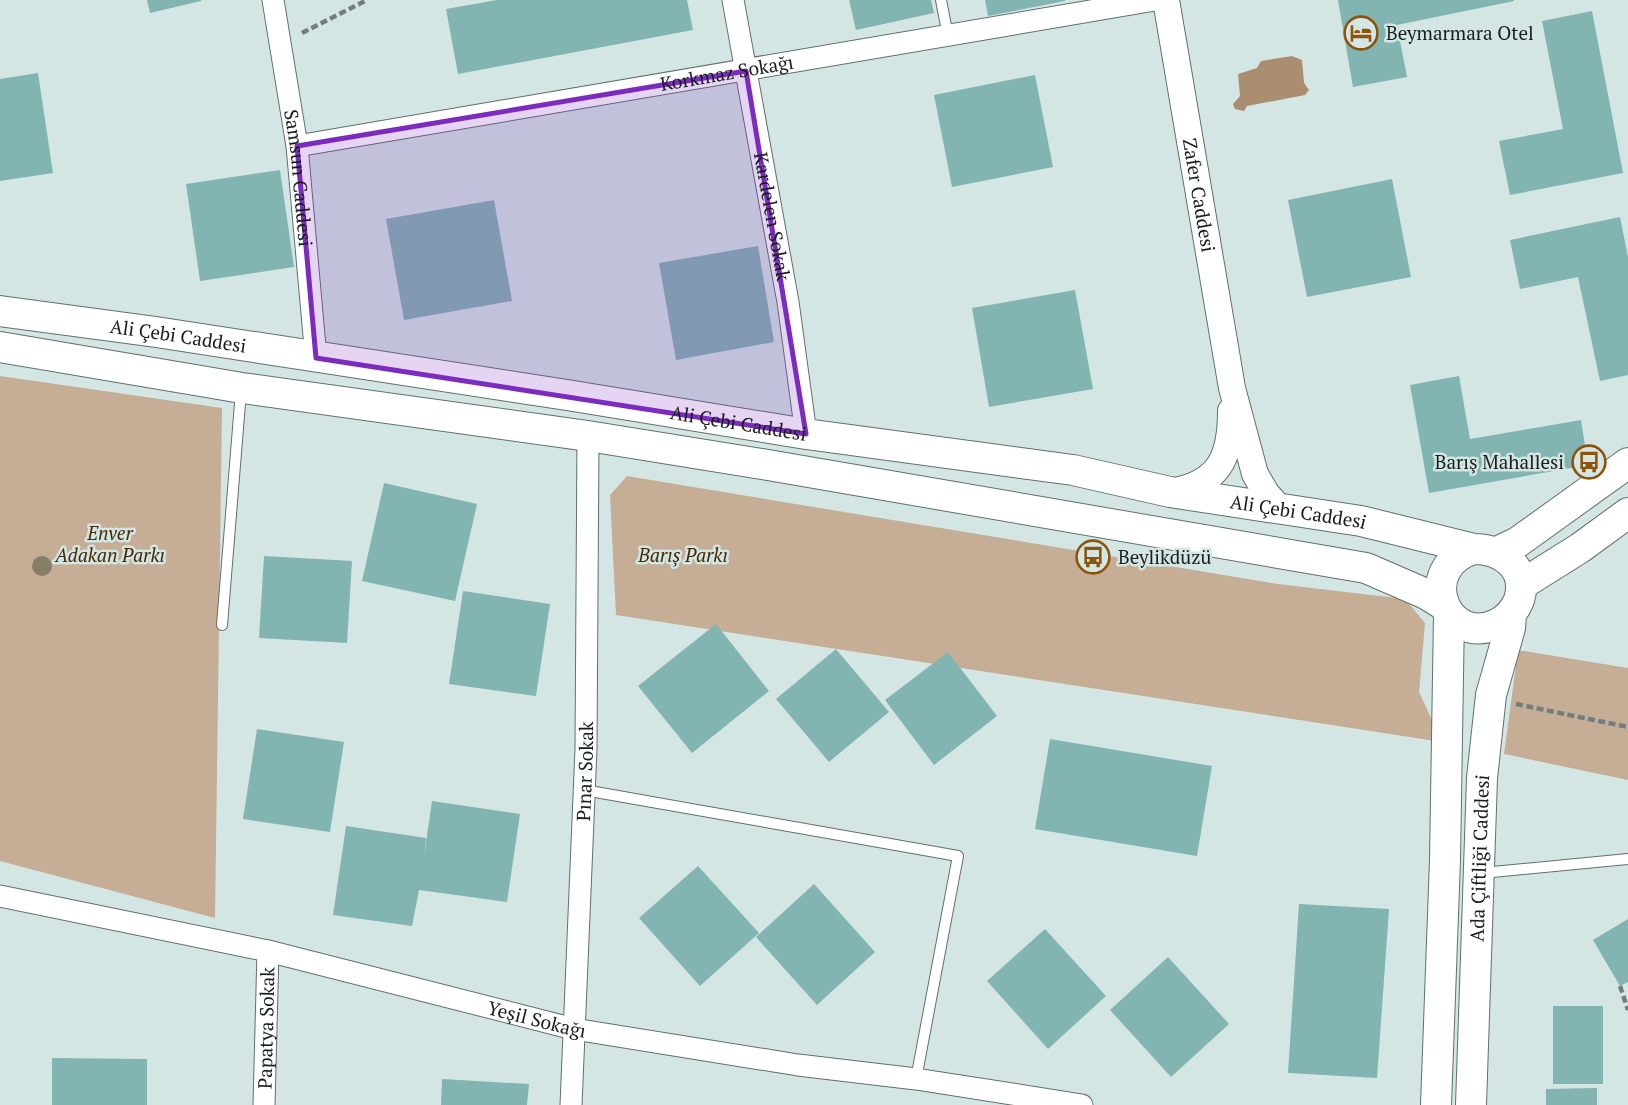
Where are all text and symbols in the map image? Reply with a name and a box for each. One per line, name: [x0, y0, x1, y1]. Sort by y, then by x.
hotel icon: Beymarmara Otel: [1342, 14, 1380, 52]
place label: Beymarmara Otel: [1386, 20, 1534, 45]
street label: Korkmaz Sokağı: [658, 49, 795, 96]
street label: Samsun Caddesi: [279, 108, 319, 248]
street label: Zafer Caddesi: [1178, 136, 1222, 254]
street label: Kardelen Sokak: [749, 150, 797, 283]
street label: Ali Çebi Caddesi: [109, 313, 248, 358]
street label: Ali Çebi Caddesi: [669, 399, 809, 446]
bus stop icon: Barış Mahallesi: [1570, 443, 1608, 481]
place label: Barış Mahallesi: [1435, 449, 1564, 474]
street label: Ali Çebi Caddesi: [1228, 488, 1369, 534]
park label: Enver Adakan Parkı: [54, 520, 165, 567]
bus stop icon: Beylikdüzü: [1074, 538, 1112, 576]
park label: Barış Parkı: [637, 542, 728, 567]
place label: Beylikdüzü: [1118, 544, 1211, 569]
street label: Pınar Sokak: [570, 721, 598, 822]
street label: Ada Çiftliği Caddesi: [1463, 773, 1494, 942]
street label: Papatya Sokak: [251, 966, 280, 1089]
street label: Yeşil Sokağı: [485, 994, 588, 1043]

